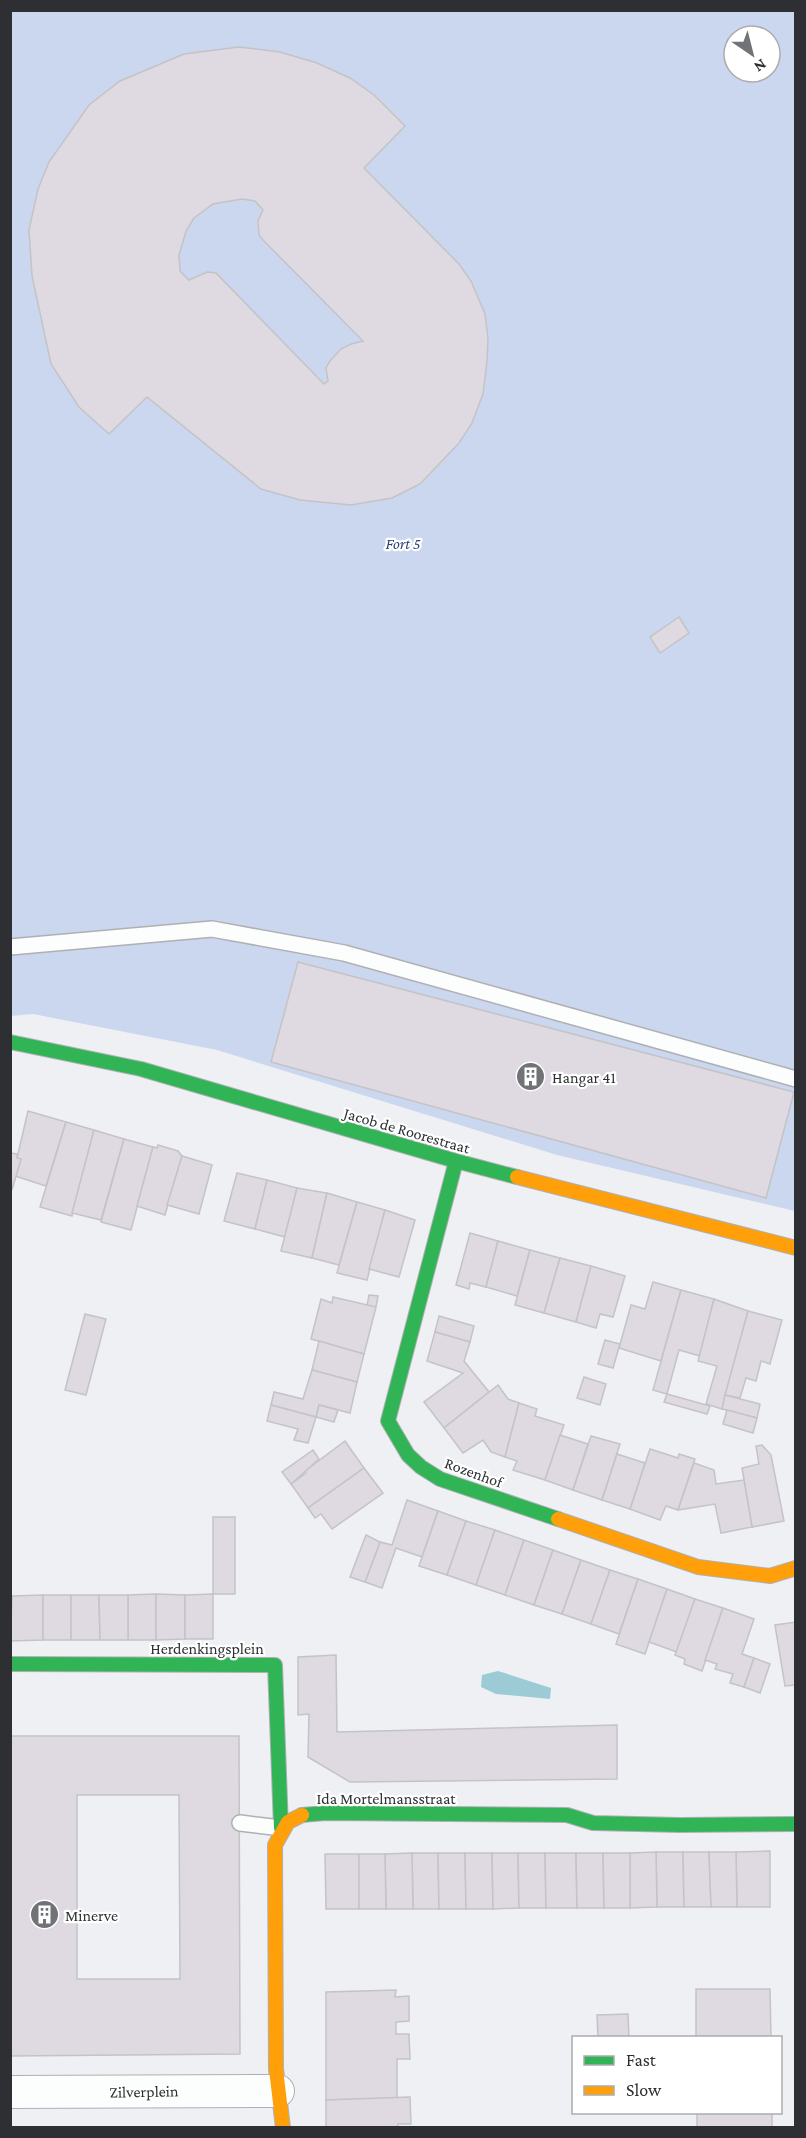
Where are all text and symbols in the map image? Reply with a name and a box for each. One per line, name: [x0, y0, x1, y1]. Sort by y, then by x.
north arrow: [722, 24, 782, 84]
text: N: [751, 56, 770, 76]
park label: Fort 5: [385, 535, 421, 552]
building icon: Hangar 41: [515, 1061, 547, 1093]
place label: Hangar 41: [552, 1069, 616, 1087]
street label: Jacob de Roorestraat: [340, 1104, 473, 1158]
street label: Rozenhof: [443, 1454, 506, 1491]
street label: Herdenkingsplein: [150, 1640, 264, 1658]
street label: Ida Mortelmansstraat: [316, 1790, 456, 1807]
building icon: Minerve: [28, 1899, 60, 1931]
place label: Minerve: [65, 1907, 118, 1924]
legend: [572, 2036, 782, 2114]
text: Fast: [626, 2050, 657, 2070]
text: Slow: [626, 2080, 662, 2100]
street label: Zilverplein: [109, 2082, 179, 2102]

